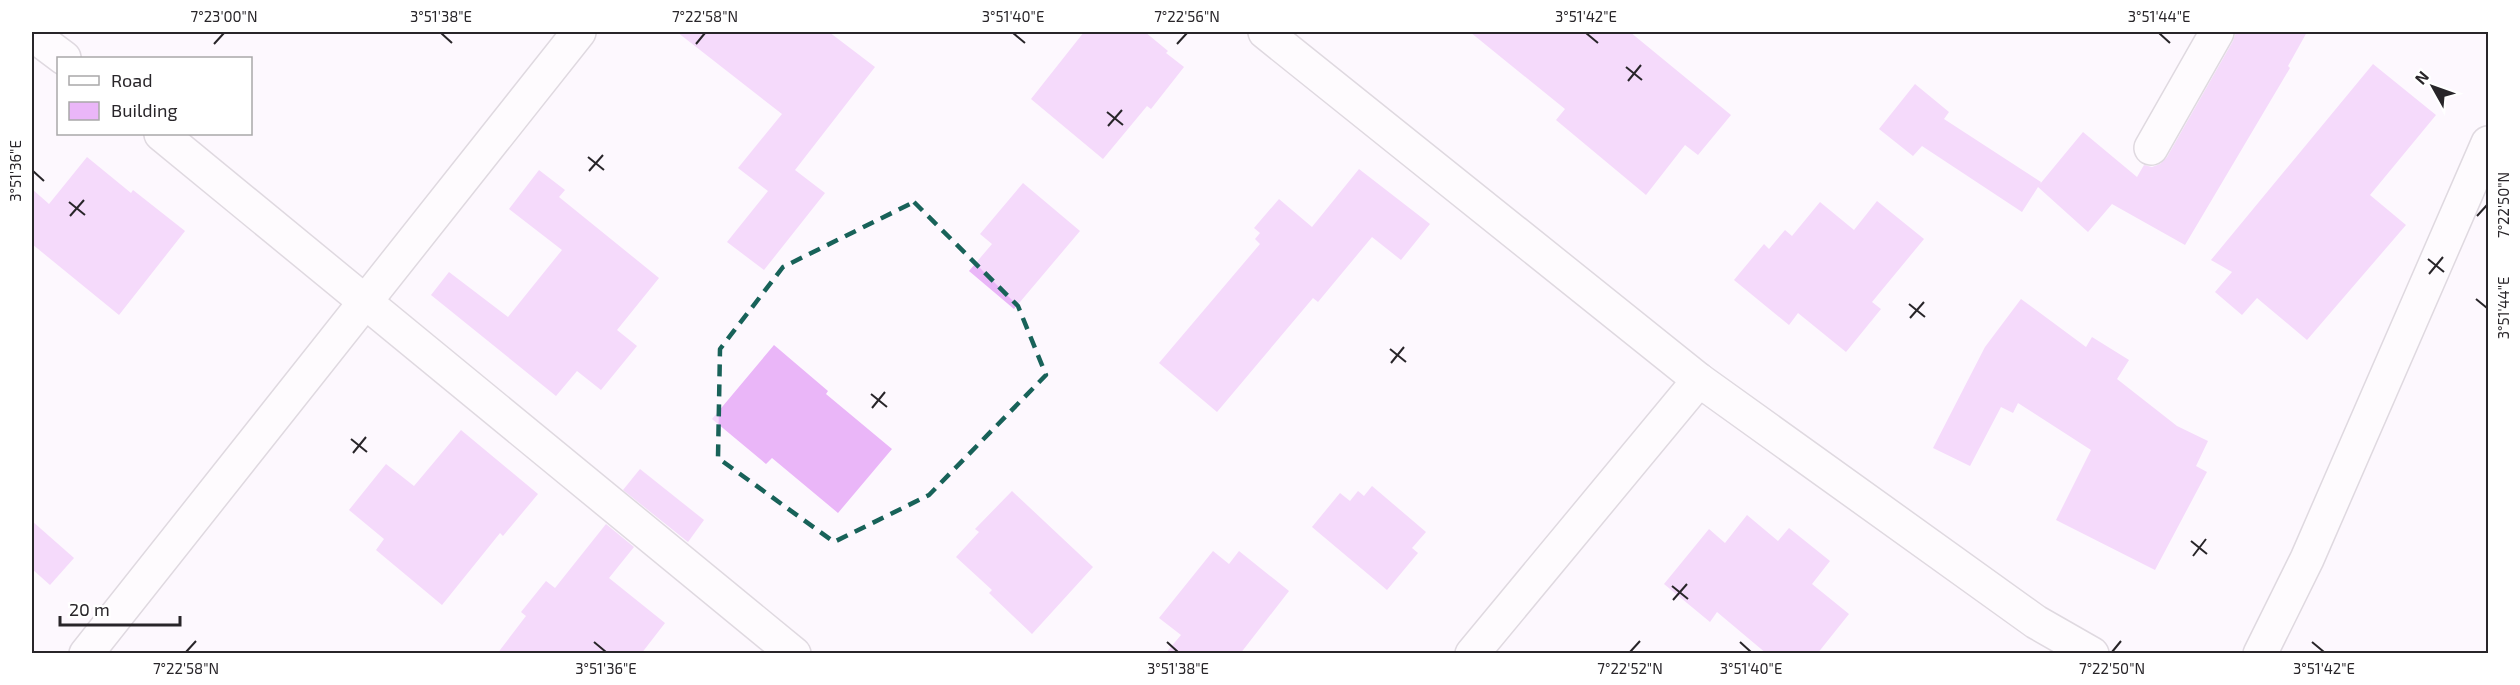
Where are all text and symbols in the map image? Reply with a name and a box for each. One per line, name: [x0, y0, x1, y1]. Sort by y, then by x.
text: 7°23'00"N: [191, 7, 258, 25]
text: 3°51'38"E: [410, 7, 472, 25]
text: 7°22'58"N: [672, 7, 738, 25]
text: 3°51'40"E: [982, 7, 1044, 25]
text: 7°22'56"N: [1154, 7, 1220, 25]
text: 3°51'42"E: [1555, 7, 1617, 25]
text: 3°51'44"E: [2128, 7, 2190, 25]
legend: [57, 57, 252, 135]
north arrow: [2403, 57, 2463, 117]
text: N: [2410, 67, 2432, 88]
text: Road: [111, 69, 152, 91]
text: Building: [111, 99, 178, 121]
text: 3°51'36"E: [6, 140, 24, 202]
text: 7°22'50"N: [2494, 172, 2512, 238]
text: 3°51'44"E: [2494, 277, 2512, 339]
scale bar: [60, 589, 180, 627]
text: 20 m: [69, 598, 110, 620]
text: 7°22'58"N: [153, 659, 219, 677]
text: 3°51'36"E: [575, 659, 637, 677]
text: 3°51'38"E: [1147, 659, 1209, 677]
text: 7°22'52"N: [1597, 659, 1663, 677]
text: 3°51'40"E: [1720, 659, 1782, 677]
text: 7°22'50"N: [2079, 659, 2145, 677]
text: 3°51'42"E: [2293, 659, 2355, 677]

